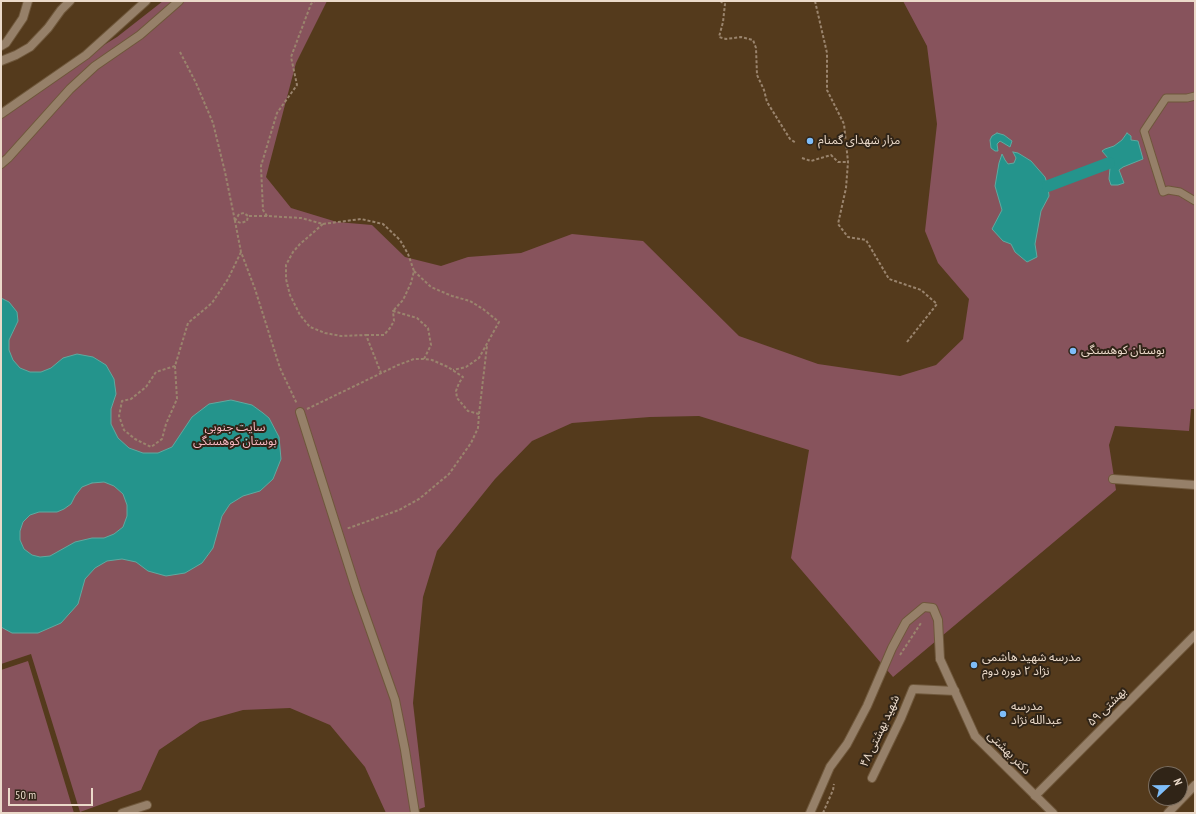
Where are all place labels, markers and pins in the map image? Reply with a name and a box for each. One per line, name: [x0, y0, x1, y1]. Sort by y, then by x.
place label: مزار شهدای گمنام: [818, 134, 900, 148]
marker: مزار شهدای گمنام: [805, 136, 815, 146]
place label: بوستان کوهسنگی: [1081, 344, 1165, 358]
marker: بوستان کوهسنگی: [1068, 346, 1078, 356]
place label: مدرسه شهید هاشمی نژاد ۲ دوره دوم: [982, 651, 1081, 679]
marker: مدرسه شهید هاشمی نژاد ۲ دوره دوم: [969, 660, 979, 670]
place label: مدرسه عبدالله نژاد: [1011, 700, 1062, 728]
marker: مدرسه عبدالله نژاد: [998, 709, 1008, 719]

